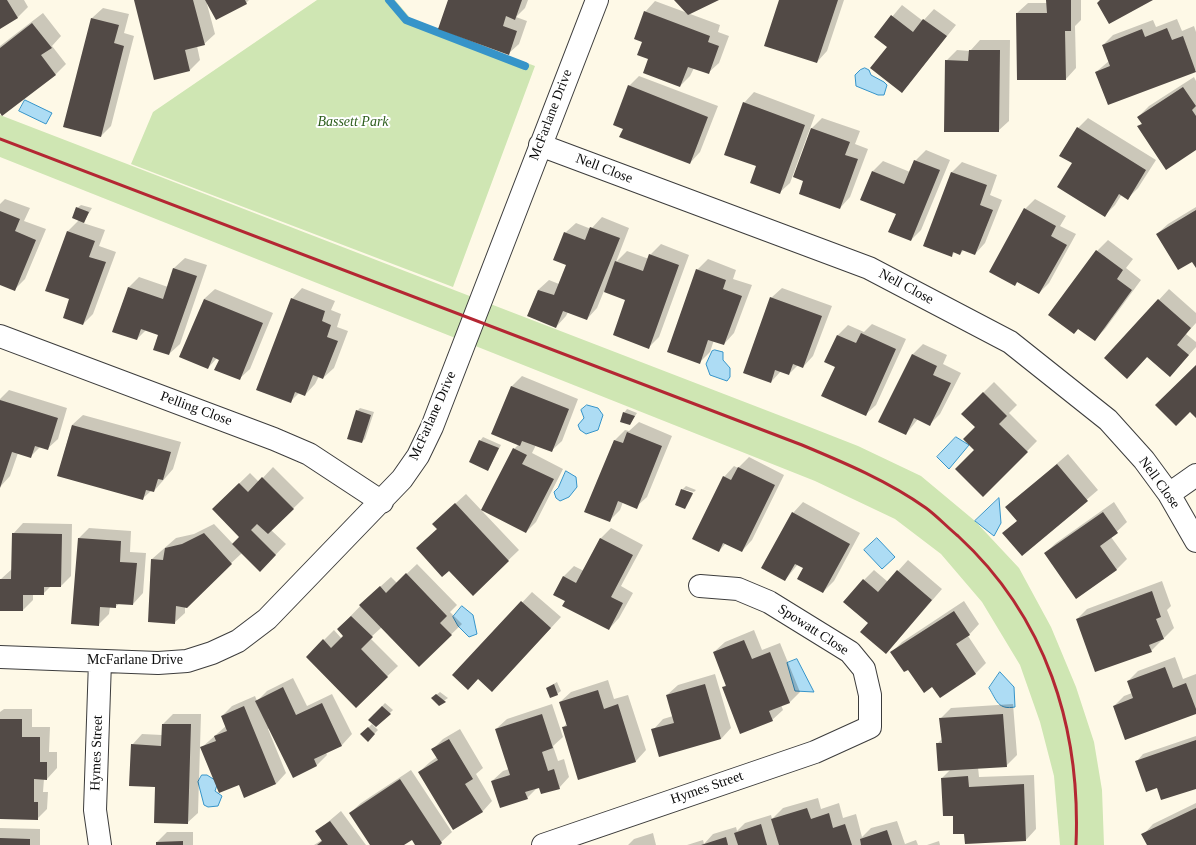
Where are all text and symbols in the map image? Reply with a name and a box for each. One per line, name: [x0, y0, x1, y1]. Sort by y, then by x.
street label: McFarlane Drive: [526, 67, 576, 163]
park label: Bassett Park: [317, 114, 389, 130]
street label: Nell Close: [573, 150, 635, 188]
street label: Nell Close: [876, 266, 936, 308]
street label: McFarlane Drive: [406, 369, 460, 463]
street label: Pelling Close: [158, 388, 234, 430]
street label: Nell Close: [1135, 454, 1183, 512]
street label: Spowatt Close: [774, 601, 852, 659]
street label: McFarlane Drive: [87, 652, 183, 668]
street label: Hymes Street: [87, 715, 107, 791]
street label: Hymes Street: [668, 768, 746, 808]

